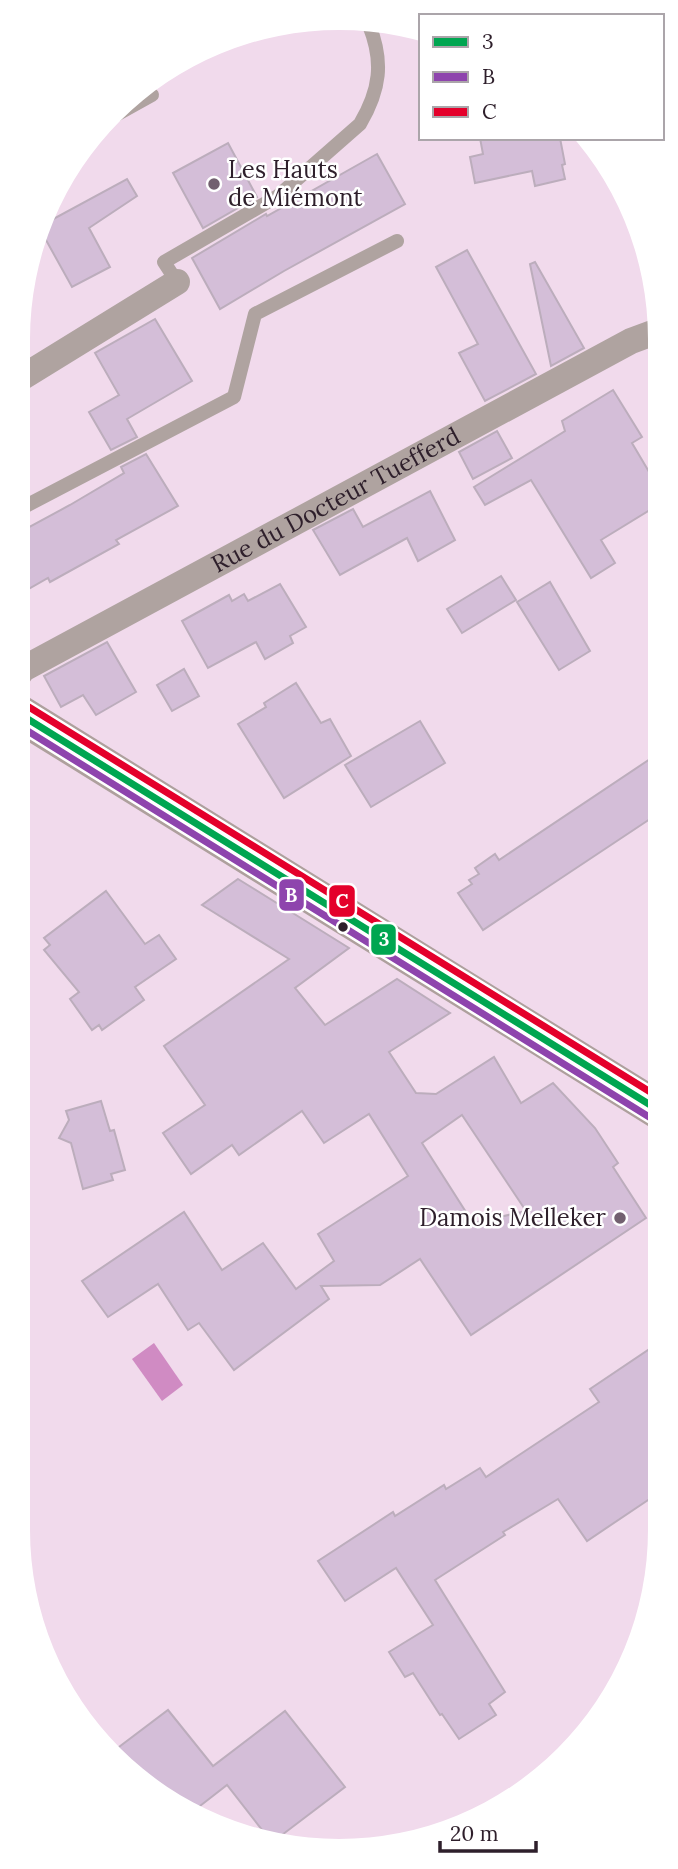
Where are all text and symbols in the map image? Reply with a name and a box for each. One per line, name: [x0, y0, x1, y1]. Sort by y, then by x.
legend: [419, 14, 664, 140]
text: 3: [482, 28, 494, 55]
text: B: [482, 63, 495, 90]
text: C: [482, 98, 497, 125]
place label: Les Hauts de Miémont: [228, 154, 363, 213]
marker: Les Hauts de Miémont: [206, 176, 222, 192]
street label: Rue du Docteur Tuefferd: [206, 420, 465, 579]
line badge: B: [278, 878, 305, 912]
text: B: [285, 883, 298, 907]
line badge: C: [328, 884, 356, 918]
text: C: [335, 889, 349, 913]
unlabelled marker: [336, 920, 350, 934]
line badge: 3: [370, 923, 397, 956]
text: 3: [379, 927, 389, 951]
place label: Damois Melleker: [419, 1202, 607, 1233]
marker: Damois Melleker: [612, 1210, 628, 1226]
scale bar: [440, 1810, 536, 1854]
text: 20 m: [450, 1820, 499, 1847]

